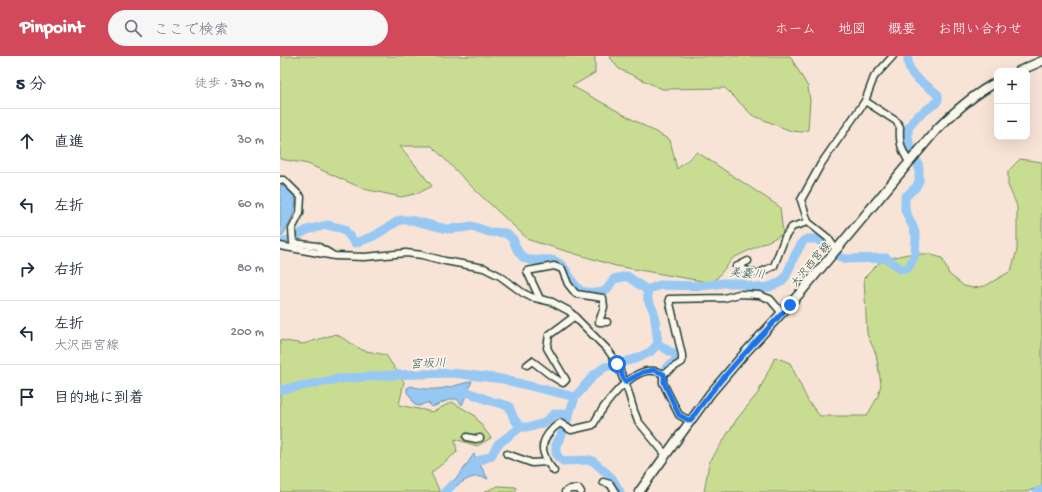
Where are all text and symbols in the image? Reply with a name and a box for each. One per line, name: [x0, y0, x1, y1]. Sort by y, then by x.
search box: [108, 10, 388, 46]
text: Pinpoint: [20, 17, 84, 40]
icon: search: [122, 17, 144, 39]
text: ここで検索: [154, 22, 229, 40]
text: ホーム: [775, 22, 816, 39]
text: 地図: [838, 22, 866, 39]
text: 概要: [888, 22, 916, 39]
text: お問い合わせ: [938, 22, 1022, 39]
map controls: [994, 68, 1030, 140]
button: +: [994, 68, 1030, 104]
text: 5 分: [16, 76, 46, 96]
text: 徒歩 · 370 m: [195, 77, 264, 92]
button: −: [994, 104, 1030, 140]
icon: ahead: [16, 130, 38, 152]
text: 30 m: [238, 133, 264, 148]
text: 直進: [54, 134, 84, 152]
icon: left: [16, 194, 38, 216]
text: 60 m: [238, 197, 264, 212]
text: 左折: [54, 198, 84, 216]
street label: 大沢西宮線: [788, 240, 834, 290]
icon: right: [16, 258, 38, 280]
text: 80 m: [237, 261, 264, 276]
text: 右折: [54, 262, 84, 280]
water label: 美嚢川: [728, 265, 765, 284]
route end: [781, 296, 799, 314]
text: 左折: [54, 316, 84, 334]
icon: left: [16, 322, 38, 344]
text: 200 m: [231, 325, 264, 340]
text: 大沢西宮線: [54, 339, 119, 354]
route start: [608, 355, 626, 373]
water label: 宮坂川: [410, 356, 446, 373]
icon: arrive: [16, 386, 38, 408]
text: 目的地に到着: [54, 390, 144, 408]

